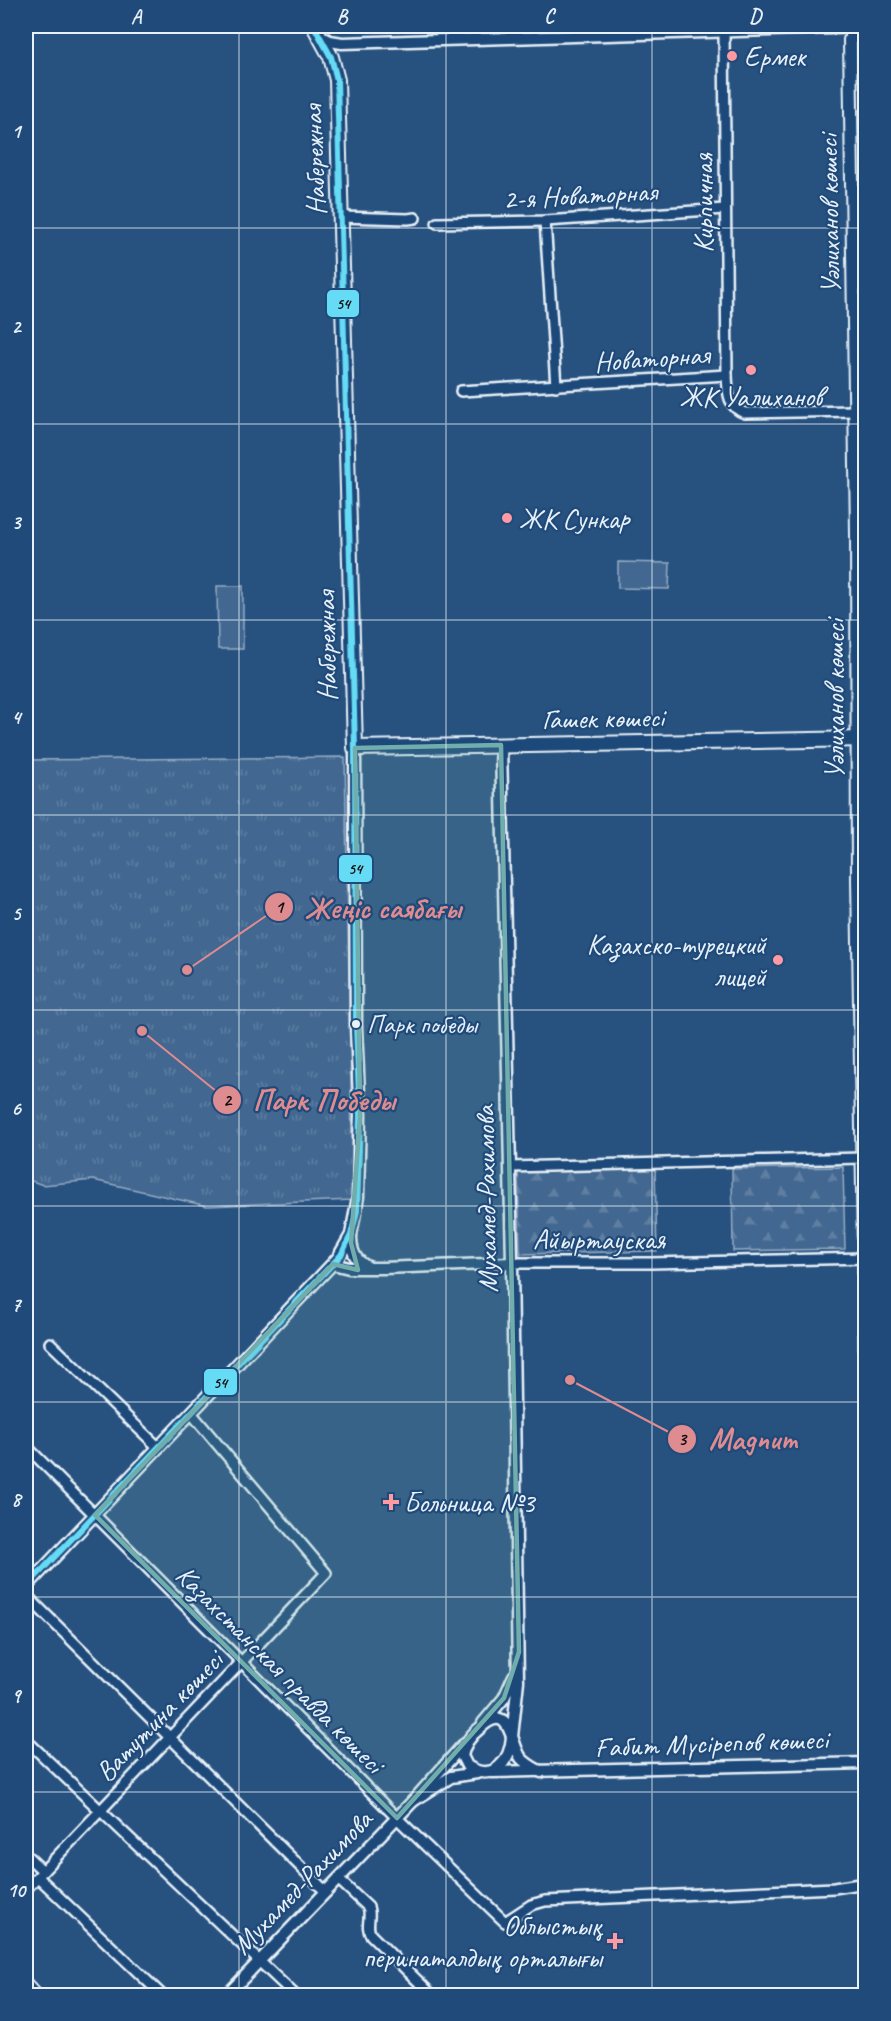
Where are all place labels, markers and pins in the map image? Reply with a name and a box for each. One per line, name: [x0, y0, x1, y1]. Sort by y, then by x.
place label: Ермек: [744, 39, 807, 74]
marker: Ермек: [725, 49, 739, 63]
marker: ЖК Уалиханов: [744, 363, 758, 377]
place label: ЖК Уалиханов: [679, 379, 829, 414]
place label: ЖК Сункар: [519, 501, 632, 536]
marker: ЖК Сункар: [500, 511, 514, 525]
callout: Жеңіс саябағы: [264, 883, 473, 931]
place label: Казахско-турецкий лицей: [587, 927, 767, 994]
marker: Казахско-турецкий лицей: [771, 953, 785, 967]
place label: Парк победы: [367, 1008, 479, 1041]
marker: Парк победы: [350, 1018, 362, 1030]
callout: Парк Победы: [212, 1076, 406, 1124]
callout: Magnum: [667, 1415, 809, 1463]
place label: Больница №3: [404, 1485, 537, 1520]
marker: Больница №3: [382, 1493, 400, 1511]
place label: Облыстық перинаталдық орталығы: [363, 1908, 604, 1975]
marker: Облыстық перинаталдық орталығы: [606, 1932, 624, 1950]

